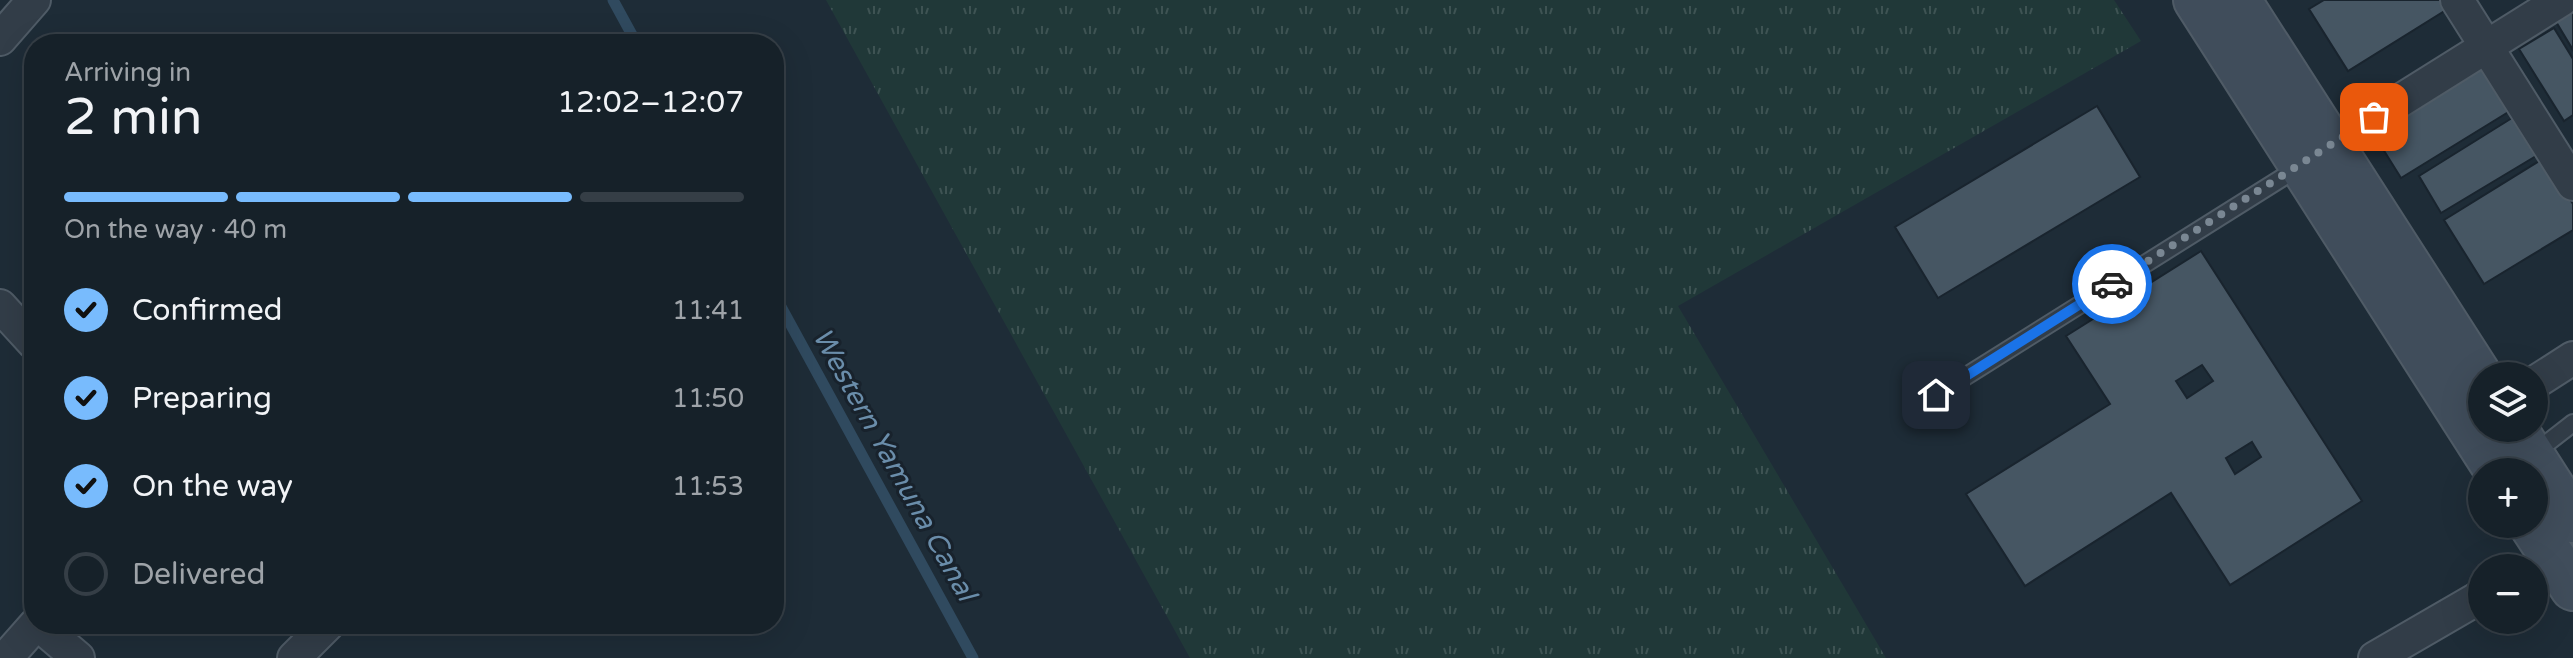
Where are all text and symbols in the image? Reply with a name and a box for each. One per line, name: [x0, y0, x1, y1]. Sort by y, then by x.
text: Arriving in: [64, 57, 191, 88]
pin: [2340, 83, 2408, 151]
text: 12:02–12:07: [557, 84, 744, 121]
text: 2 min: [64, 86, 203, 149]
icon: bag: [2352, 95, 2396, 139]
text: On the way · 40 m: [64, 214, 287, 245]
courier: [2072, 244, 2152, 324]
icon: car: [2090, 262, 2134, 306]
icon: check: [64, 288, 108, 332]
text: Confirmed: [132, 292, 283, 329]
text: 11:41: [672, 295, 744, 326]
water label: Western Yamuna Canal: [805, 322, 985, 609]
pin: [1902, 361, 1970, 429]
map controls: [2468, 362, 2548, 634]
button: layers: [2468, 362, 2548, 442]
icon: home: [1914, 373, 1958, 417]
icon: check: [64, 376, 108, 420]
text: Preparing: [132, 380, 272, 417]
text: 11:50: [672, 383, 744, 414]
button: +: [2468, 458, 2548, 538]
icon: check: [64, 464, 108, 508]
text: On the way: [132, 468, 293, 505]
text: 11:53: [672, 471, 744, 502]
button: −: [2468, 554, 2548, 634]
text: Delivered: [132, 556, 266, 593]

